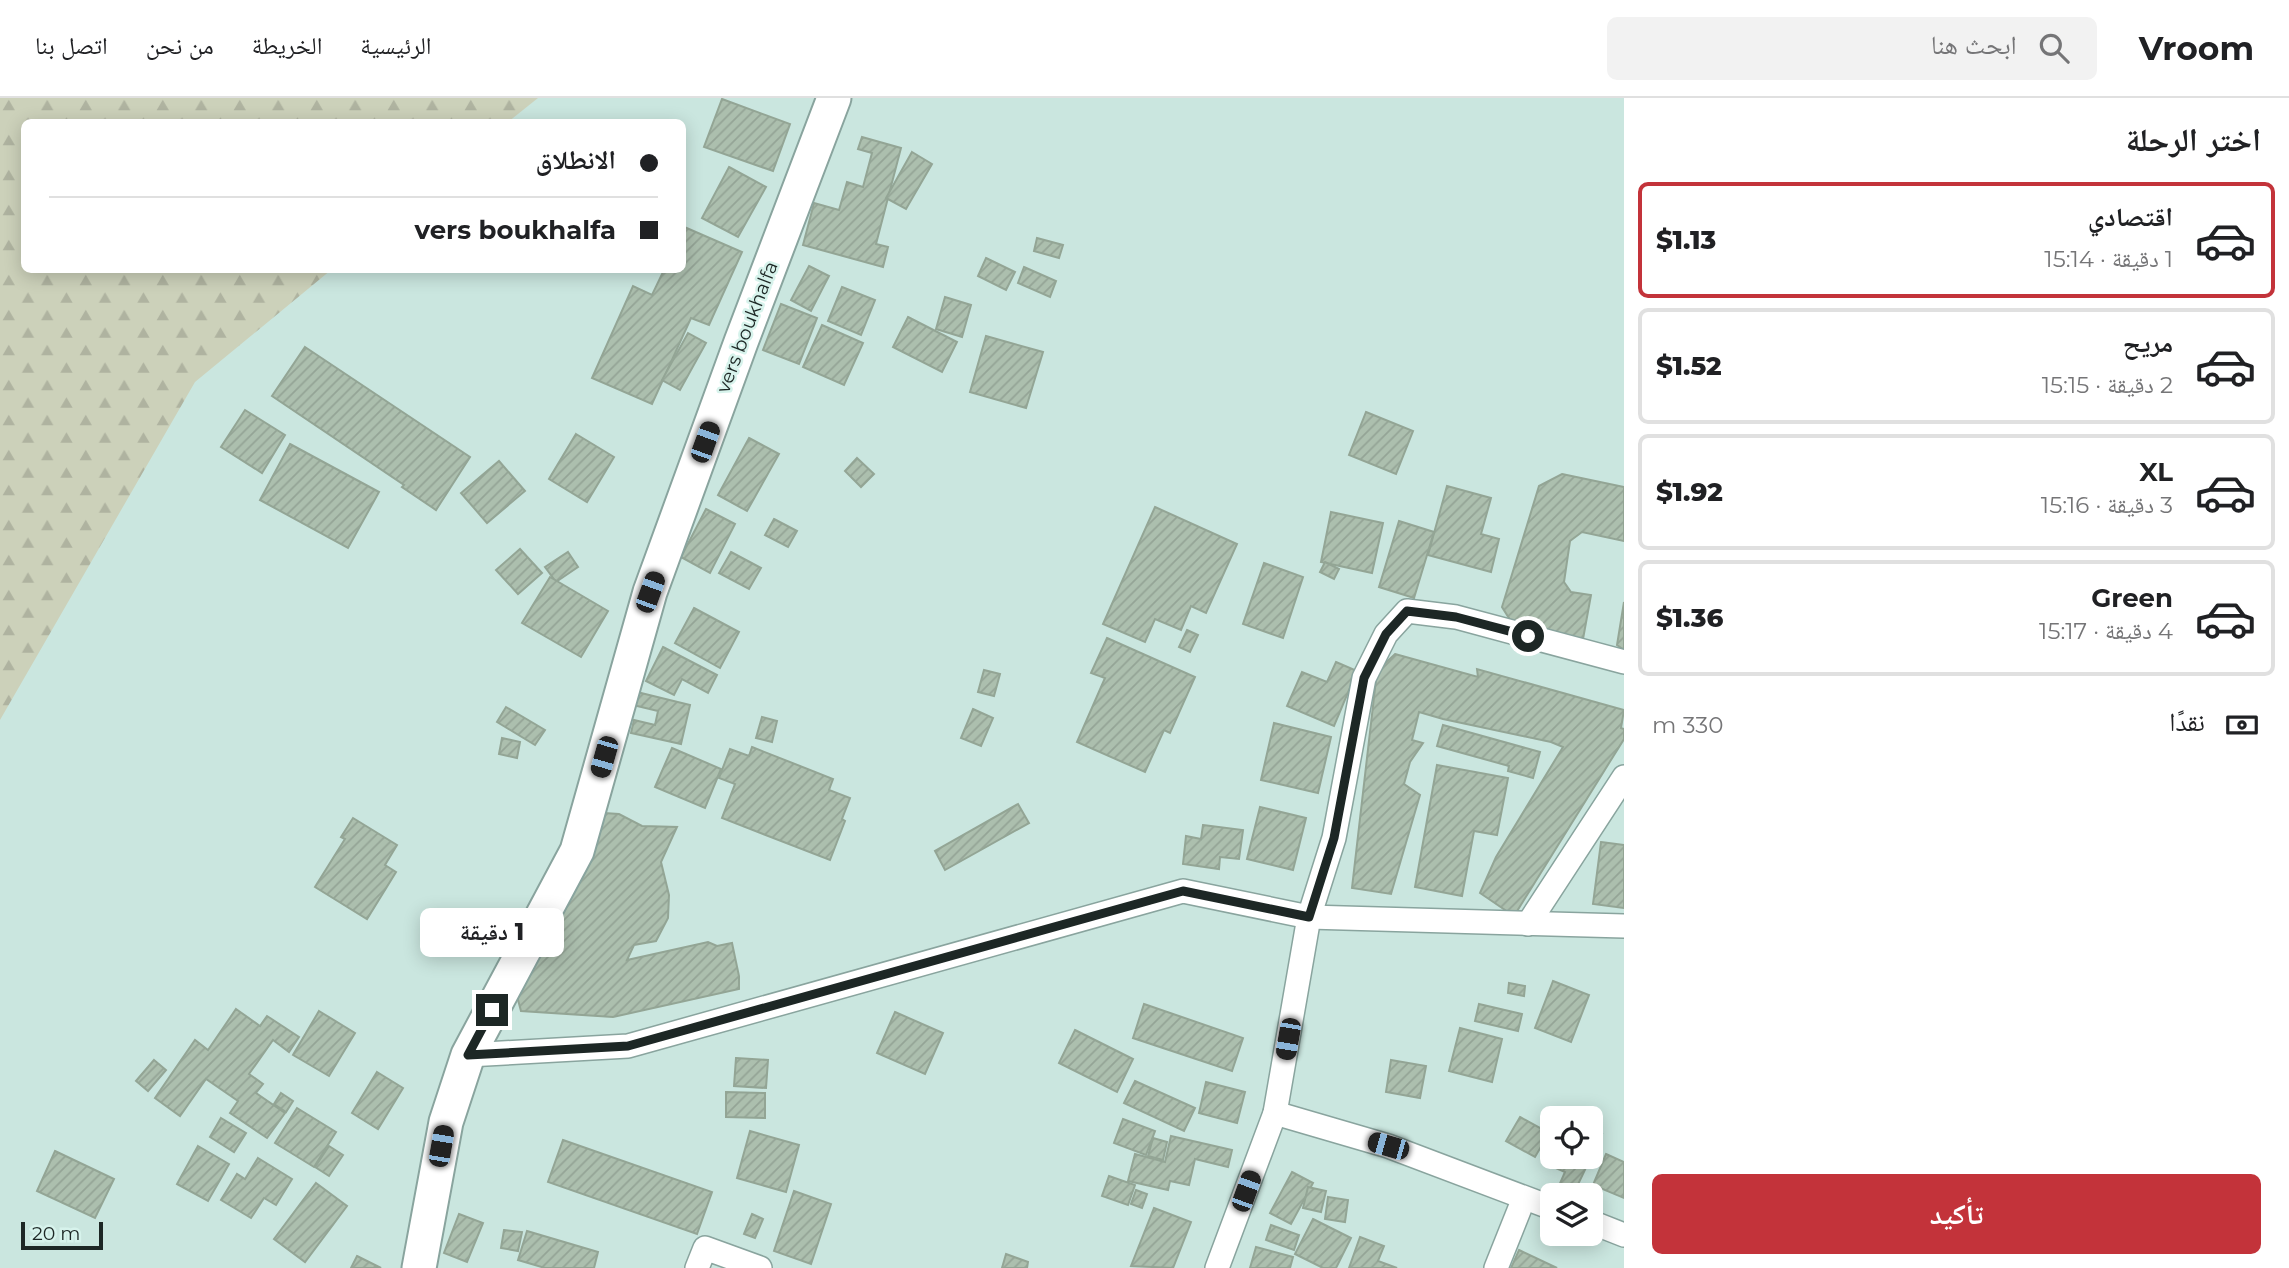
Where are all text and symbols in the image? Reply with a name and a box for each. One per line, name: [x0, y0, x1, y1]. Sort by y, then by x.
search box: [1607, 17, 2097, 80]
text: Vroom: [2139, 28, 2254, 68]
text: ابحث هنا: [1931, 29, 2017, 61]
icon: search: [2035, 29, 2073, 67]
text: اتصل بنا: [35, 31, 108, 60]
text: من نحن: [146, 31, 214, 60]
text: الخريطة: [252, 31, 322, 60]
text: الرئيسية: [360, 31, 431, 60]
text: اختر الرحلة: [2126, 120, 2261, 159]
text: الانطلاق: [536, 144, 616, 176]
text: اقتصادي: [2088, 201, 2173, 233]
icon: car: [2194, 209, 2257, 272]
text: vers boukhalfa: [415, 214, 616, 246]
text: $1.13: [1656, 224, 1716, 256]
text: 1 دقيقة · 15:14: [2044, 245, 2173, 273]
street label: vers boukhalfa: [711, 258, 783, 396]
text: مريح: [2123, 327, 2173, 359]
icon: car: [2194, 335, 2257, 398]
text: $1.52: [1656, 350, 1722, 382]
text: 2 دقيقة · 15:15: [2042, 371, 2173, 399]
car: [688, 419, 723, 465]
text: XL: [2139, 456, 2173, 488]
icon: car: [2194, 461, 2257, 524]
text: $1.92: [1656, 476, 1723, 508]
text: 3 دقيقة · 15:16: [2041, 491, 2173, 519]
car: [633, 569, 668, 615]
text: Green: [2091, 582, 2173, 614]
icon: car: [2194, 587, 2257, 650]
text: $1.36: [1656, 602, 1723, 634]
text: 4 دقيقة · 15:17: [2039, 617, 2173, 645]
route start: [1512, 620, 1544, 652]
text: نقدًا: [2169, 706, 2205, 738]
icon: cash: [2223, 706, 2261, 744]
text: 330 m: [1652, 711, 1724, 739]
car: [589, 734, 620, 780]
callout: 1 دقيقة: [420, 908, 564, 958]
text: 1 دقيقة: [460, 918, 524, 946]
route end: [476, 994, 508, 1026]
car: [1275, 1016, 1302, 1062]
map controls: [1540, 1106, 1603, 1246]
button: locate: [1540, 1106, 1603, 1169]
car: [428, 1123, 455, 1169]
car: [1365, 1130, 1412, 1162]
car: [1229, 1168, 1264, 1214]
button: تأكيد: [1652, 1174, 2261, 1254]
button: layers: [1540, 1183, 1603, 1246]
scale bar: [21, 1219, 103, 1251]
text: 20 m: [32, 1222, 80, 1245]

